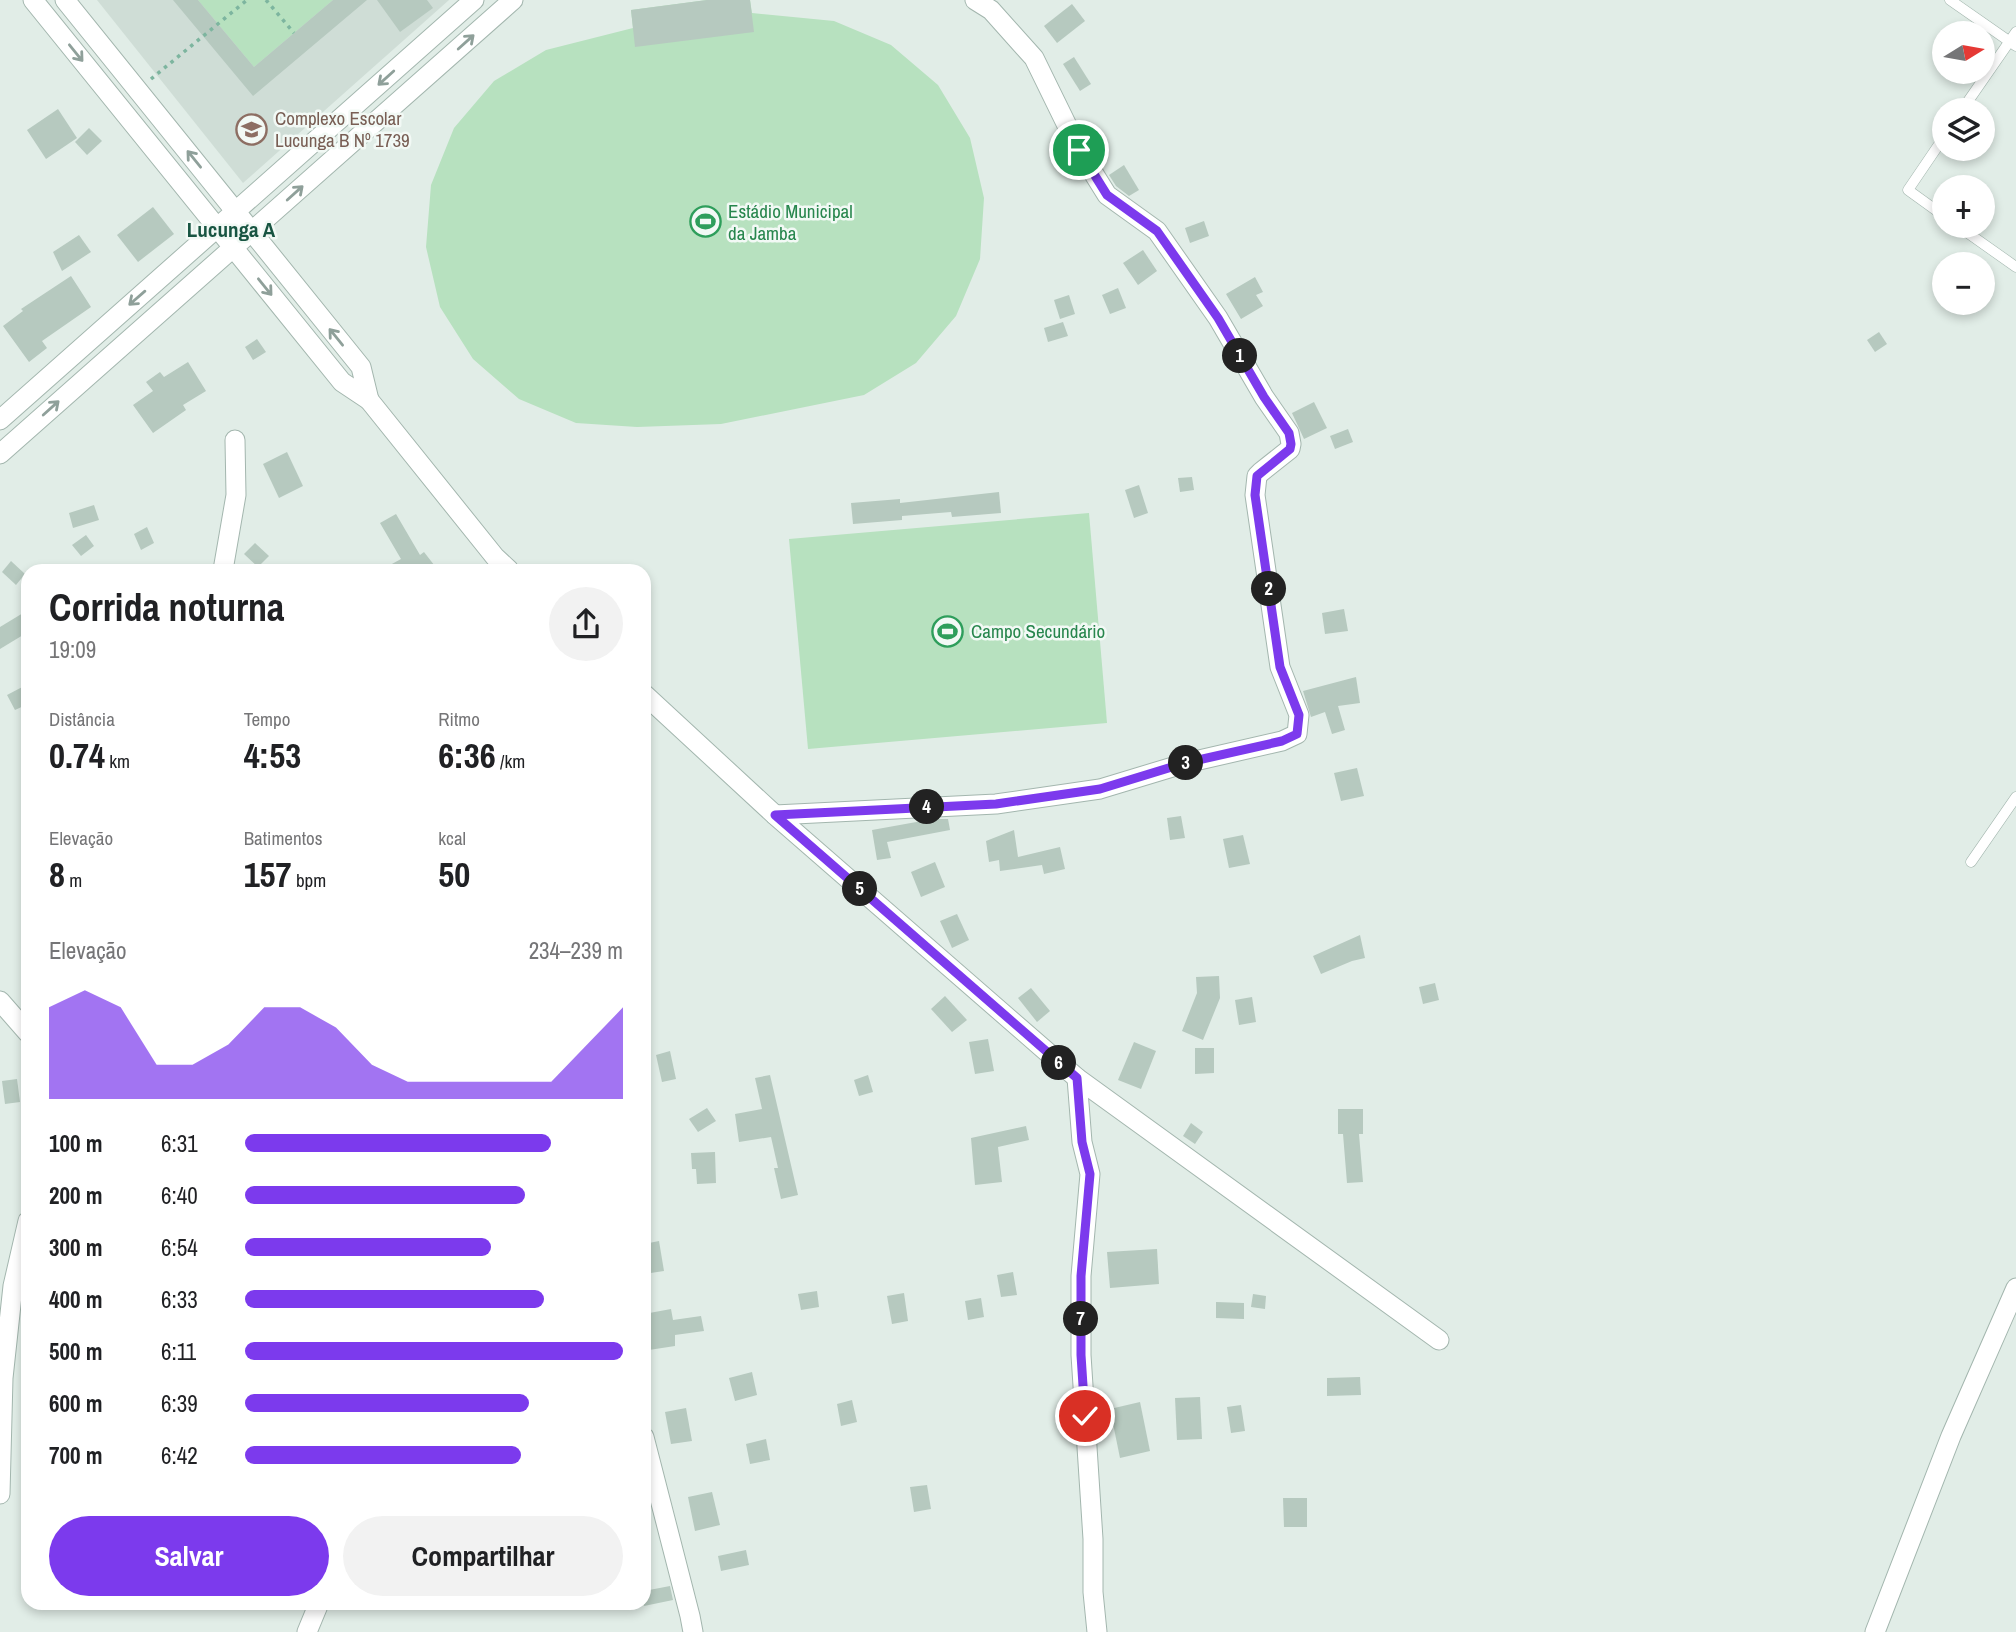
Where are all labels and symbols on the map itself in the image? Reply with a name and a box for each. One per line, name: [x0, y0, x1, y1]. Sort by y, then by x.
north arrow: [1932, 21, 1995, 84]
one-way arrow: [456, 34, 474, 50]
one-way arrow: [68, 44, 83, 62]
one-way arrow: [378, 70, 396, 86]
place label: Complexo Escolar Lucunga B Nº 1739: [275, 105, 410, 153]
school or university icon: Complexo Escolar Lucunga B Nº 1739: [235, 112, 269, 146]
pin: [1049, 120, 1109, 180]
one-way arrow: [186, 151, 201, 169]
one-way arrow: [286, 185, 304, 201]
place label: Estádio Municipal da Jamba: [728, 198, 853, 246]
sports icon: Estádio Municipal da Jamba: [688, 205, 722, 239]
district label: Lucunga A: [187, 215, 276, 244]
one-way arrow: [257, 278, 273, 296]
one-way arrow: [129, 290, 146, 307]
one-way arrow: [328, 328, 344, 346]
pin: 1: [1222, 338, 1258, 374]
one-way arrow: [42, 400, 59, 417]
pin: 2: [1252, 572, 1286, 606]
sports icon: Campo Secundário: [931, 614, 965, 648]
place label: Campo Secundário: [971, 618, 1105, 644]
pin: 3: [1168, 746, 1204, 780]
pin: 4: [909, 790, 944, 824]
pin: 5: [842, 872, 878, 906]
pin: 6: [1042, 1046, 1076, 1080]
pin: 7: [1064, 1302, 1098, 1336]
pin: [1055, 1386, 1115, 1446]

